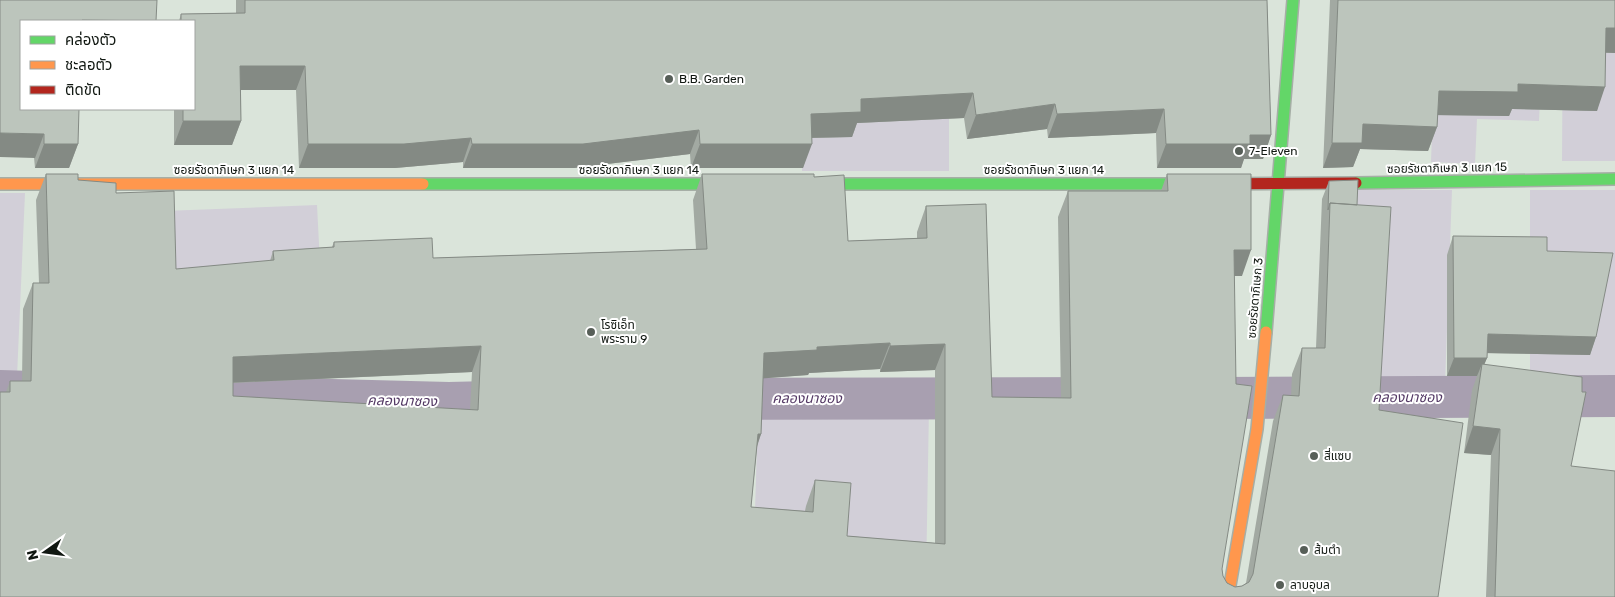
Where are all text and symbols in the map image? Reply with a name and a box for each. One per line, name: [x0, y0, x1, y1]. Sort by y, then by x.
legend: [20, 20, 195, 110]
text: คล่องตัว: [65, 31, 116, 49]
text: ชะลอตัว: [65, 56, 112, 74]
place label: B.B. Garden: [679, 72, 744, 86]
marker: B.B. Garden: [663, 73, 675, 85]
text: ติดขัด: [65, 81, 101, 99]
place label: 7-Eleven: [1249, 144, 1298, 158]
marker: 7-Eleven: [1233, 145, 1245, 157]
street label: ซอยรัชดาภิเษก 3 แยก 15: [1387, 160, 1507, 176]
street label: ซอยรัชดาภิเษก 3 แยก 14: [174, 163, 295, 177]
street label: ซอยรัชดาภิเษก 3 แยก 14: [579, 163, 700, 177]
street label: ซอยรัชดาภิเษก 3 แยก 14: [984, 163, 1105, 177]
street label: ซอยรัชดาภิเษก 3: [1244, 257, 1266, 339]
place label: โรซิเอ็ท พระราม 9: [601, 318, 647, 346]
marker: โรซิเอ็ท พระราม 9: [585, 326, 597, 338]
water label: คลองนาซอง: [1372, 389, 1443, 406]
water label: คลองนาซอง: [772, 390, 843, 407]
water label: คลองนาซอง: [367, 392, 438, 410]
place label: สี่แซบ: [1324, 447, 1351, 463]
marker: สี่แซบ: [1308, 450, 1320, 462]
north arrow: [20, 527, 70, 577]
place label: ส้มตำ: [1314, 543, 1341, 557]
marker: ส้มตำ: [1298, 544, 1310, 556]
text: N: [23, 548, 42, 562]
place label: ลาบอุบล: [1290, 578, 1330, 592]
marker: ลาบอุบล: [1274, 579, 1286, 591]

